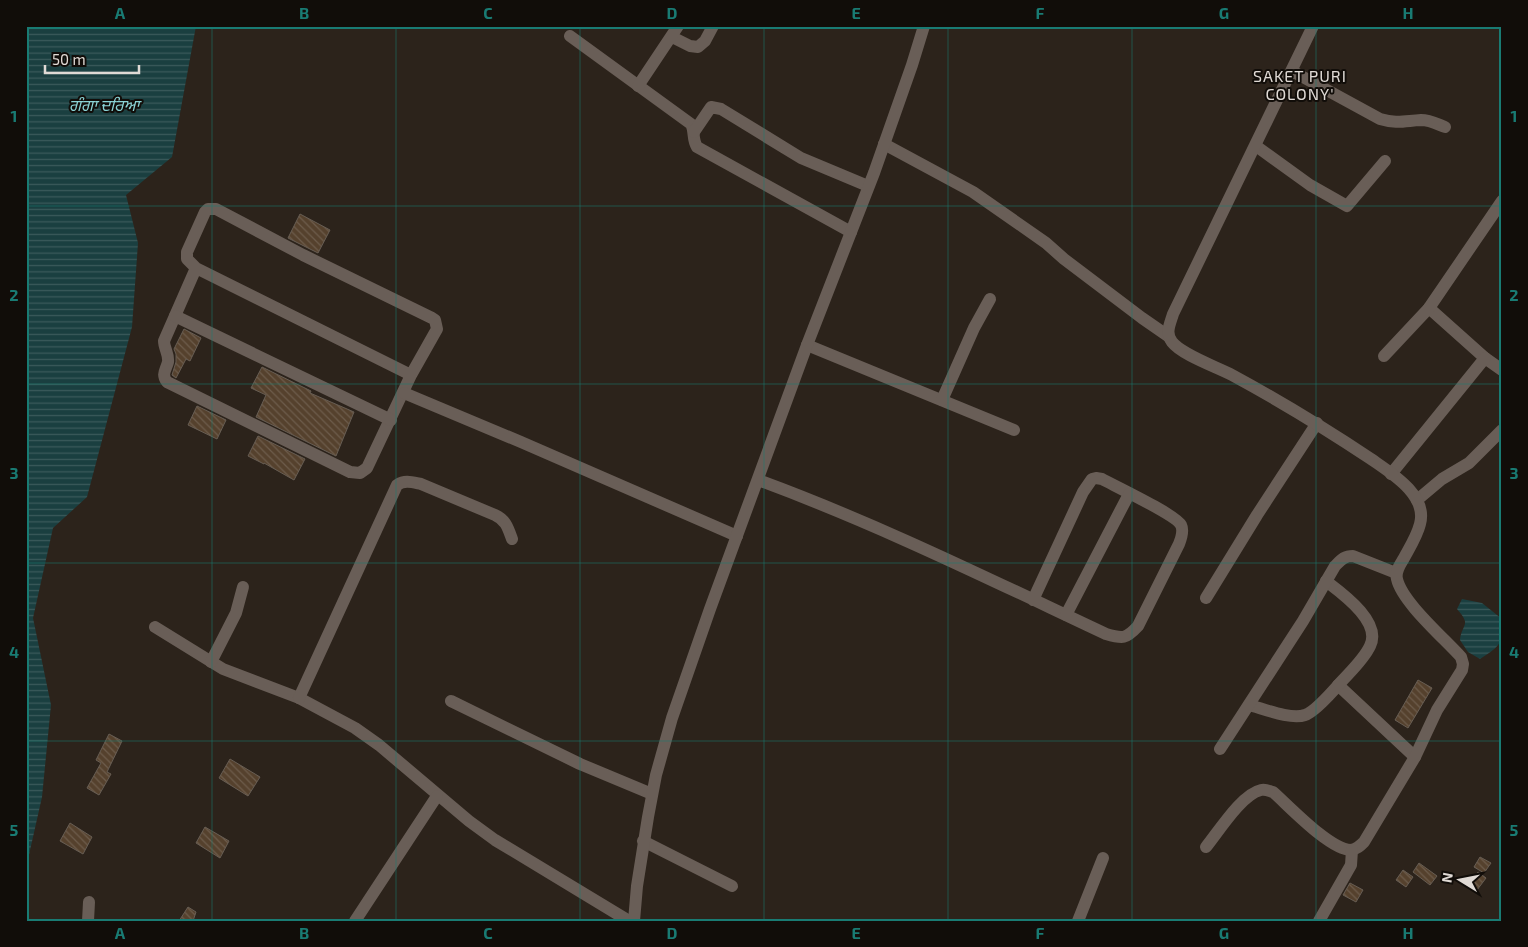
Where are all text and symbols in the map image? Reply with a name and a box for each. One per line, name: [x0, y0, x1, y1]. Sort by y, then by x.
text: A: [115, 3, 126, 22]
text: B: [299, 3, 309, 22]
text: C: [483, 3, 493, 22]
text: D: [667, 3, 678, 22]
text: E: [851, 3, 861, 22]
text: F: [1036, 3, 1045, 22]
text: G: [1219, 3, 1229, 22]
text: H: [1402, 3, 1414, 22]
scale bar: [45, 42, 139, 74]
text: 50 m: [52, 50, 86, 68]
district label: SAKET PURI COLONY': [1253, 66, 1347, 103]
water label: ਗੰਗਾ ਦਰਿਆ: [69, 95, 142, 114]
text: 1: [11, 106, 17, 125]
text: 1: [1511, 106, 1517, 125]
text: 2: [9, 285, 19, 304]
text: 2: [1509, 285, 1519, 304]
text: 3: [9, 463, 19, 482]
text: 3: [1509, 463, 1519, 482]
text: 4: [9, 642, 19, 661]
text: 4: [1509, 642, 1519, 661]
text: 5: [10, 820, 19, 839]
text: 5: [1510, 820, 1519, 839]
north arrow: [1436, 854, 1486, 904]
text: N: [1437, 871, 1456, 884]
text: A: [115, 923, 126, 942]
text: B: [299, 923, 309, 942]
text: C: [483, 923, 493, 942]
text: D: [667, 923, 678, 942]
text: E: [851, 923, 861, 942]
text: F: [1036, 923, 1045, 942]
text: G: [1219, 923, 1229, 942]
text: H: [1402, 923, 1414, 942]

